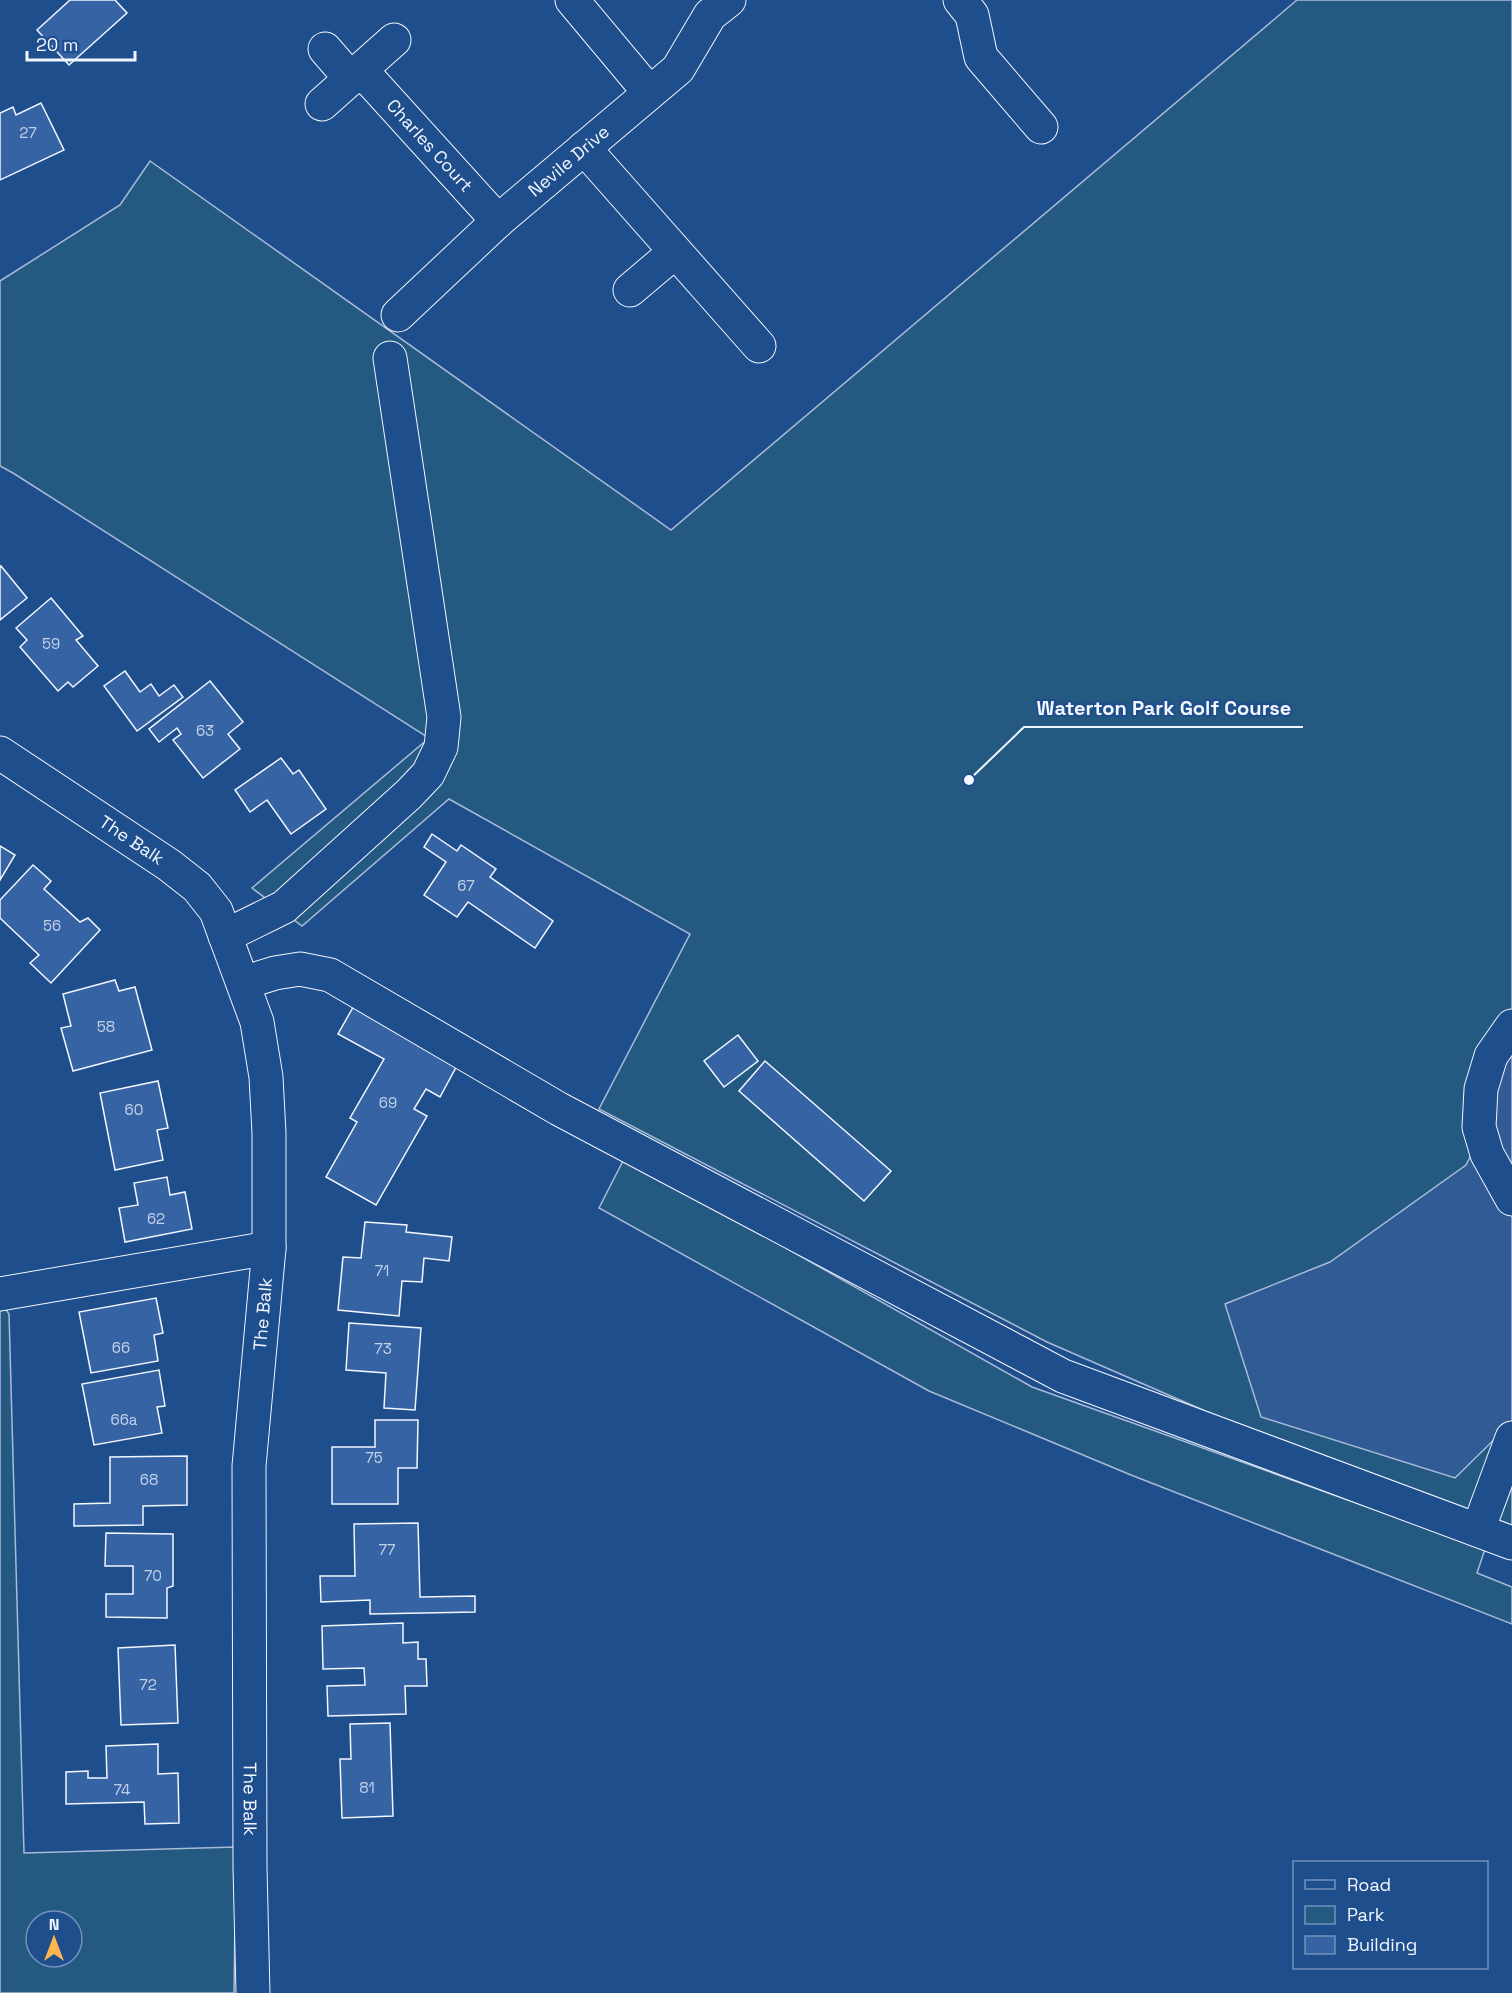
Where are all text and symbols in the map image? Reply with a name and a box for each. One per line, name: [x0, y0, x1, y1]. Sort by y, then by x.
scale bar: [27, 24, 135, 62]
text: 20 m: [36, 33, 79, 56]
street label: Charles Court: [382, 94, 478, 197]
street label: Nevile Drive: [523, 120, 614, 202]
house number: 27: [19, 123, 37, 142]
house number: 59: [42, 634, 60, 653]
callout: Waterton Park Golf Course: [1024, 689, 1303, 727]
text: Waterton Park Golf Course: [1037, 695, 1291, 721]
house number: 63: [196, 721, 214, 740]
street label: The Balk: [95, 810, 169, 870]
house number: 67: [457, 876, 475, 895]
house number: 56: [43, 916, 61, 935]
house number: 58: [97, 1017, 115, 1036]
house number: 69: [379, 1093, 397, 1112]
house number: 60: [125, 1100, 143, 1119]
house number: 62: [147, 1209, 165, 1228]
house number: 71: [375, 1261, 389, 1280]
street label: The Balk: [248, 1276, 277, 1351]
house number: 66: [112, 1338, 130, 1357]
house number: 73: [374, 1339, 392, 1358]
house number: 66a: [111, 1410, 138, 1429]
house number: 75: [365, 1448, 383, 1467]
house number: 68: [140, 1470, 158, 1489]
house number: 77: [379, 1540, 395, 1559]
house number: 70: [144, 1566, 162, 1585]
house number: 72: [139, 1675, 157, 1694]
street label: The Balk: [239, 1762, 262, 1836]
house number: 81: [359, 1778, 375, 1797]
house number: 74: [114, 1780, 130, 1799]
legend: [1293, 1861, 1488, 1969]
text: Road: [1347, 1873, 1391, 1896]
text: Park: [1347, 1903, 1385, 1926]
north arrow: [24, 1909, 84, 1969]
text: N: [49, 1914, 59, 1935]
text: Building: [1347, 1933, 1417, 1956]

